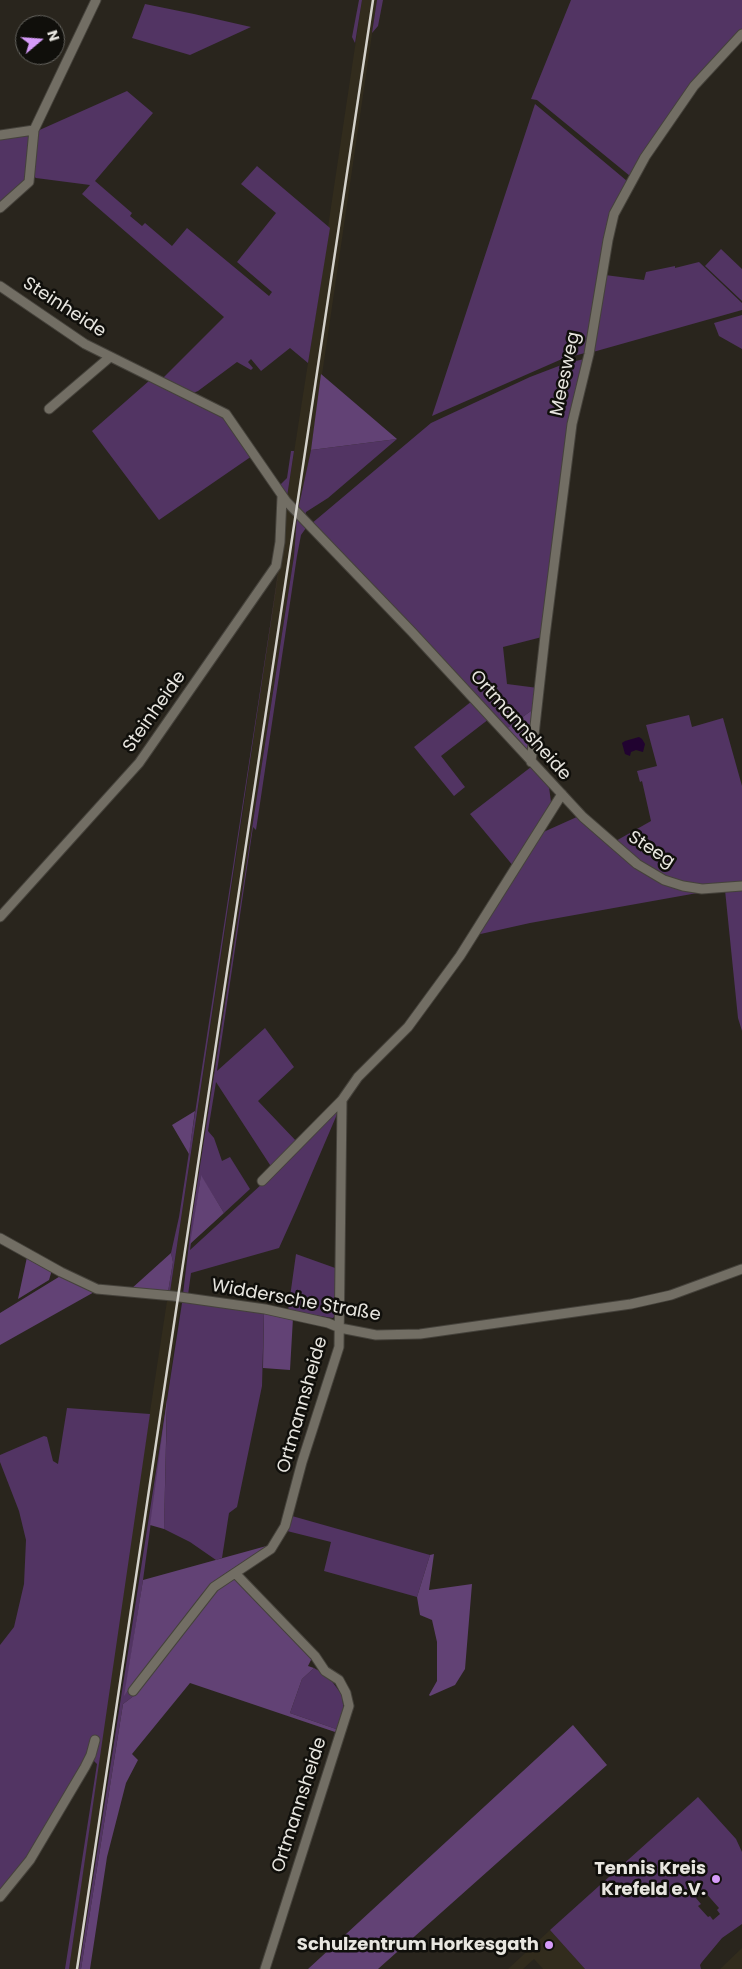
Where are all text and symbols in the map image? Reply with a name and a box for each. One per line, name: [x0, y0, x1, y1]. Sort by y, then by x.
north arrow: [15, 15, 65, 65]
text: N: [42, 28, 64, 44]
street label: Steinheide: [18, 273, 110, 343]
street label: Meesweg: [547, 330, 585, 418]
street label: Ortmannsheide: [465, 666, 575, 786]
street label: Steinheide: [119, 667, 191, 757]
street label: Steeg: [623, 827, 679, 873]
street label: Widdersche Straße: [210, 1275, 382, 1327]
street label: Ortmannsheide: [273, 1334, 333, 1476]
street label: Ortmannsheide: [268, 1735, 332, 1875]
place label: Tennis Kreis Krefeld e.V.: [594, 1858, 706, 1900]
marker: Tennis Kreis Krefeld e.V.: [710, 1873, 722, 1885]
place label: Schulzentrum Horkesgath: [297, 1934, 539, 1956]
marker: Schulzentrum Horkesgath: [543, 1939, 555, 1951]

